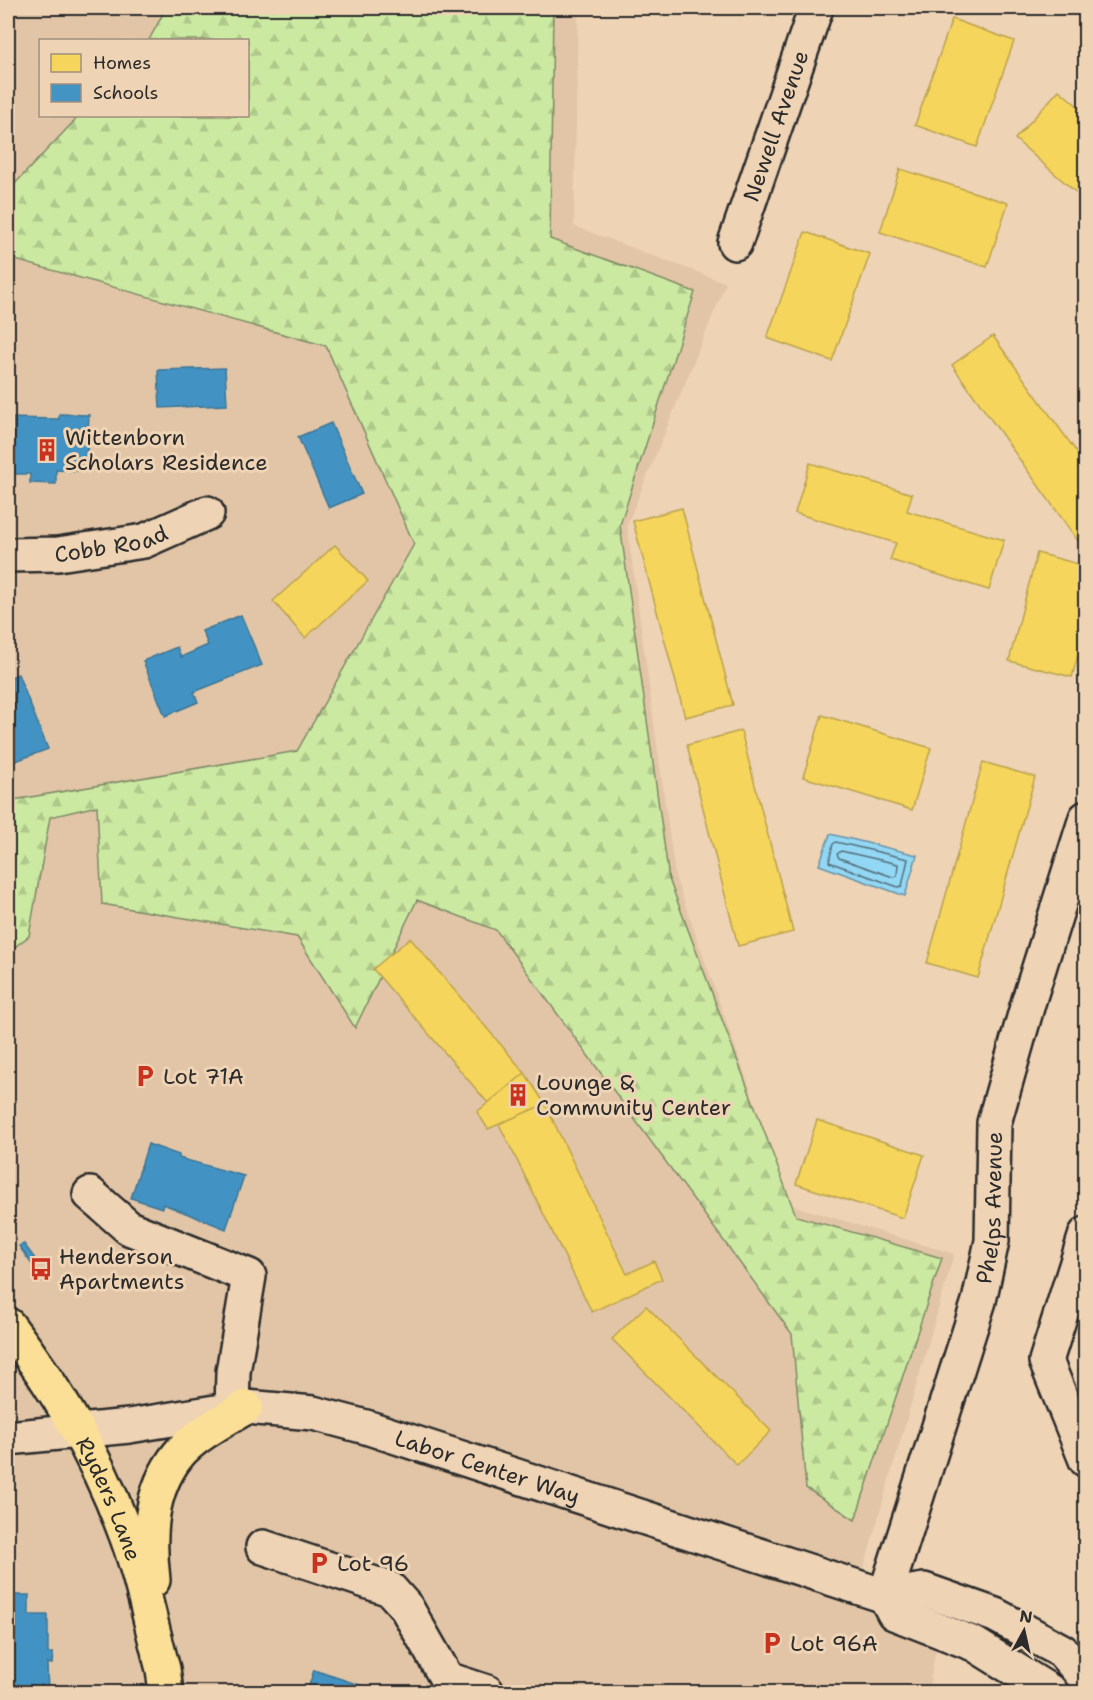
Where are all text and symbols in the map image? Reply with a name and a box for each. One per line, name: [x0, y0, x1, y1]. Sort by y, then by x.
legend: [39, 39, 249, 117]
street label: Newell Avenue: [736, 46, 815, 205]
text: Homes: [93, 51, 151, 75]
text: Schools: [93, 81, 159, 105]
place label: Wittenborn Scholars Residence: [65, 423, 268, 477]
building icon: Wittenborn Scholars Residence: [34, 437, 60, 463]
street label: Cobb Road: [52, 518, 172, 569]
place label: Lot 71A: [163, 1062, 244, 1091]
parking icon: Lot 71A: [132, 1063, 158, 1089]
place label: Lounge & Community Center: [536, 1068, 731, 1122]
building icon: Lounge & Community Center: [505, 1082, 531, 1108]
street label: Phelps Avenue: [969, 1131, 1009, 1287]
place label: Henderson Apartments: [59, 1242, 185, 1296]
bus stop icon: Henderson Apartments: [28, 1256, 54, 1282]
street label: Labor Center Way: [391, 1423, 584, 1511]
street label: Ryders Lane: [69, 1432, 148, 1565]
place label: Lot 96: [337, 1549, 409, 1578]
parking icon: Lot 96: [306, 1550, 332, 1576]
north arrow: [994, 1601, 1054, 1661]
text: N: [1018, 1605, 1034, 1628]
place label: Lot 96A: [790, 1629, 878, 1658]
parking icon: Lot 96A: [759, 1630, 785, 1656]

